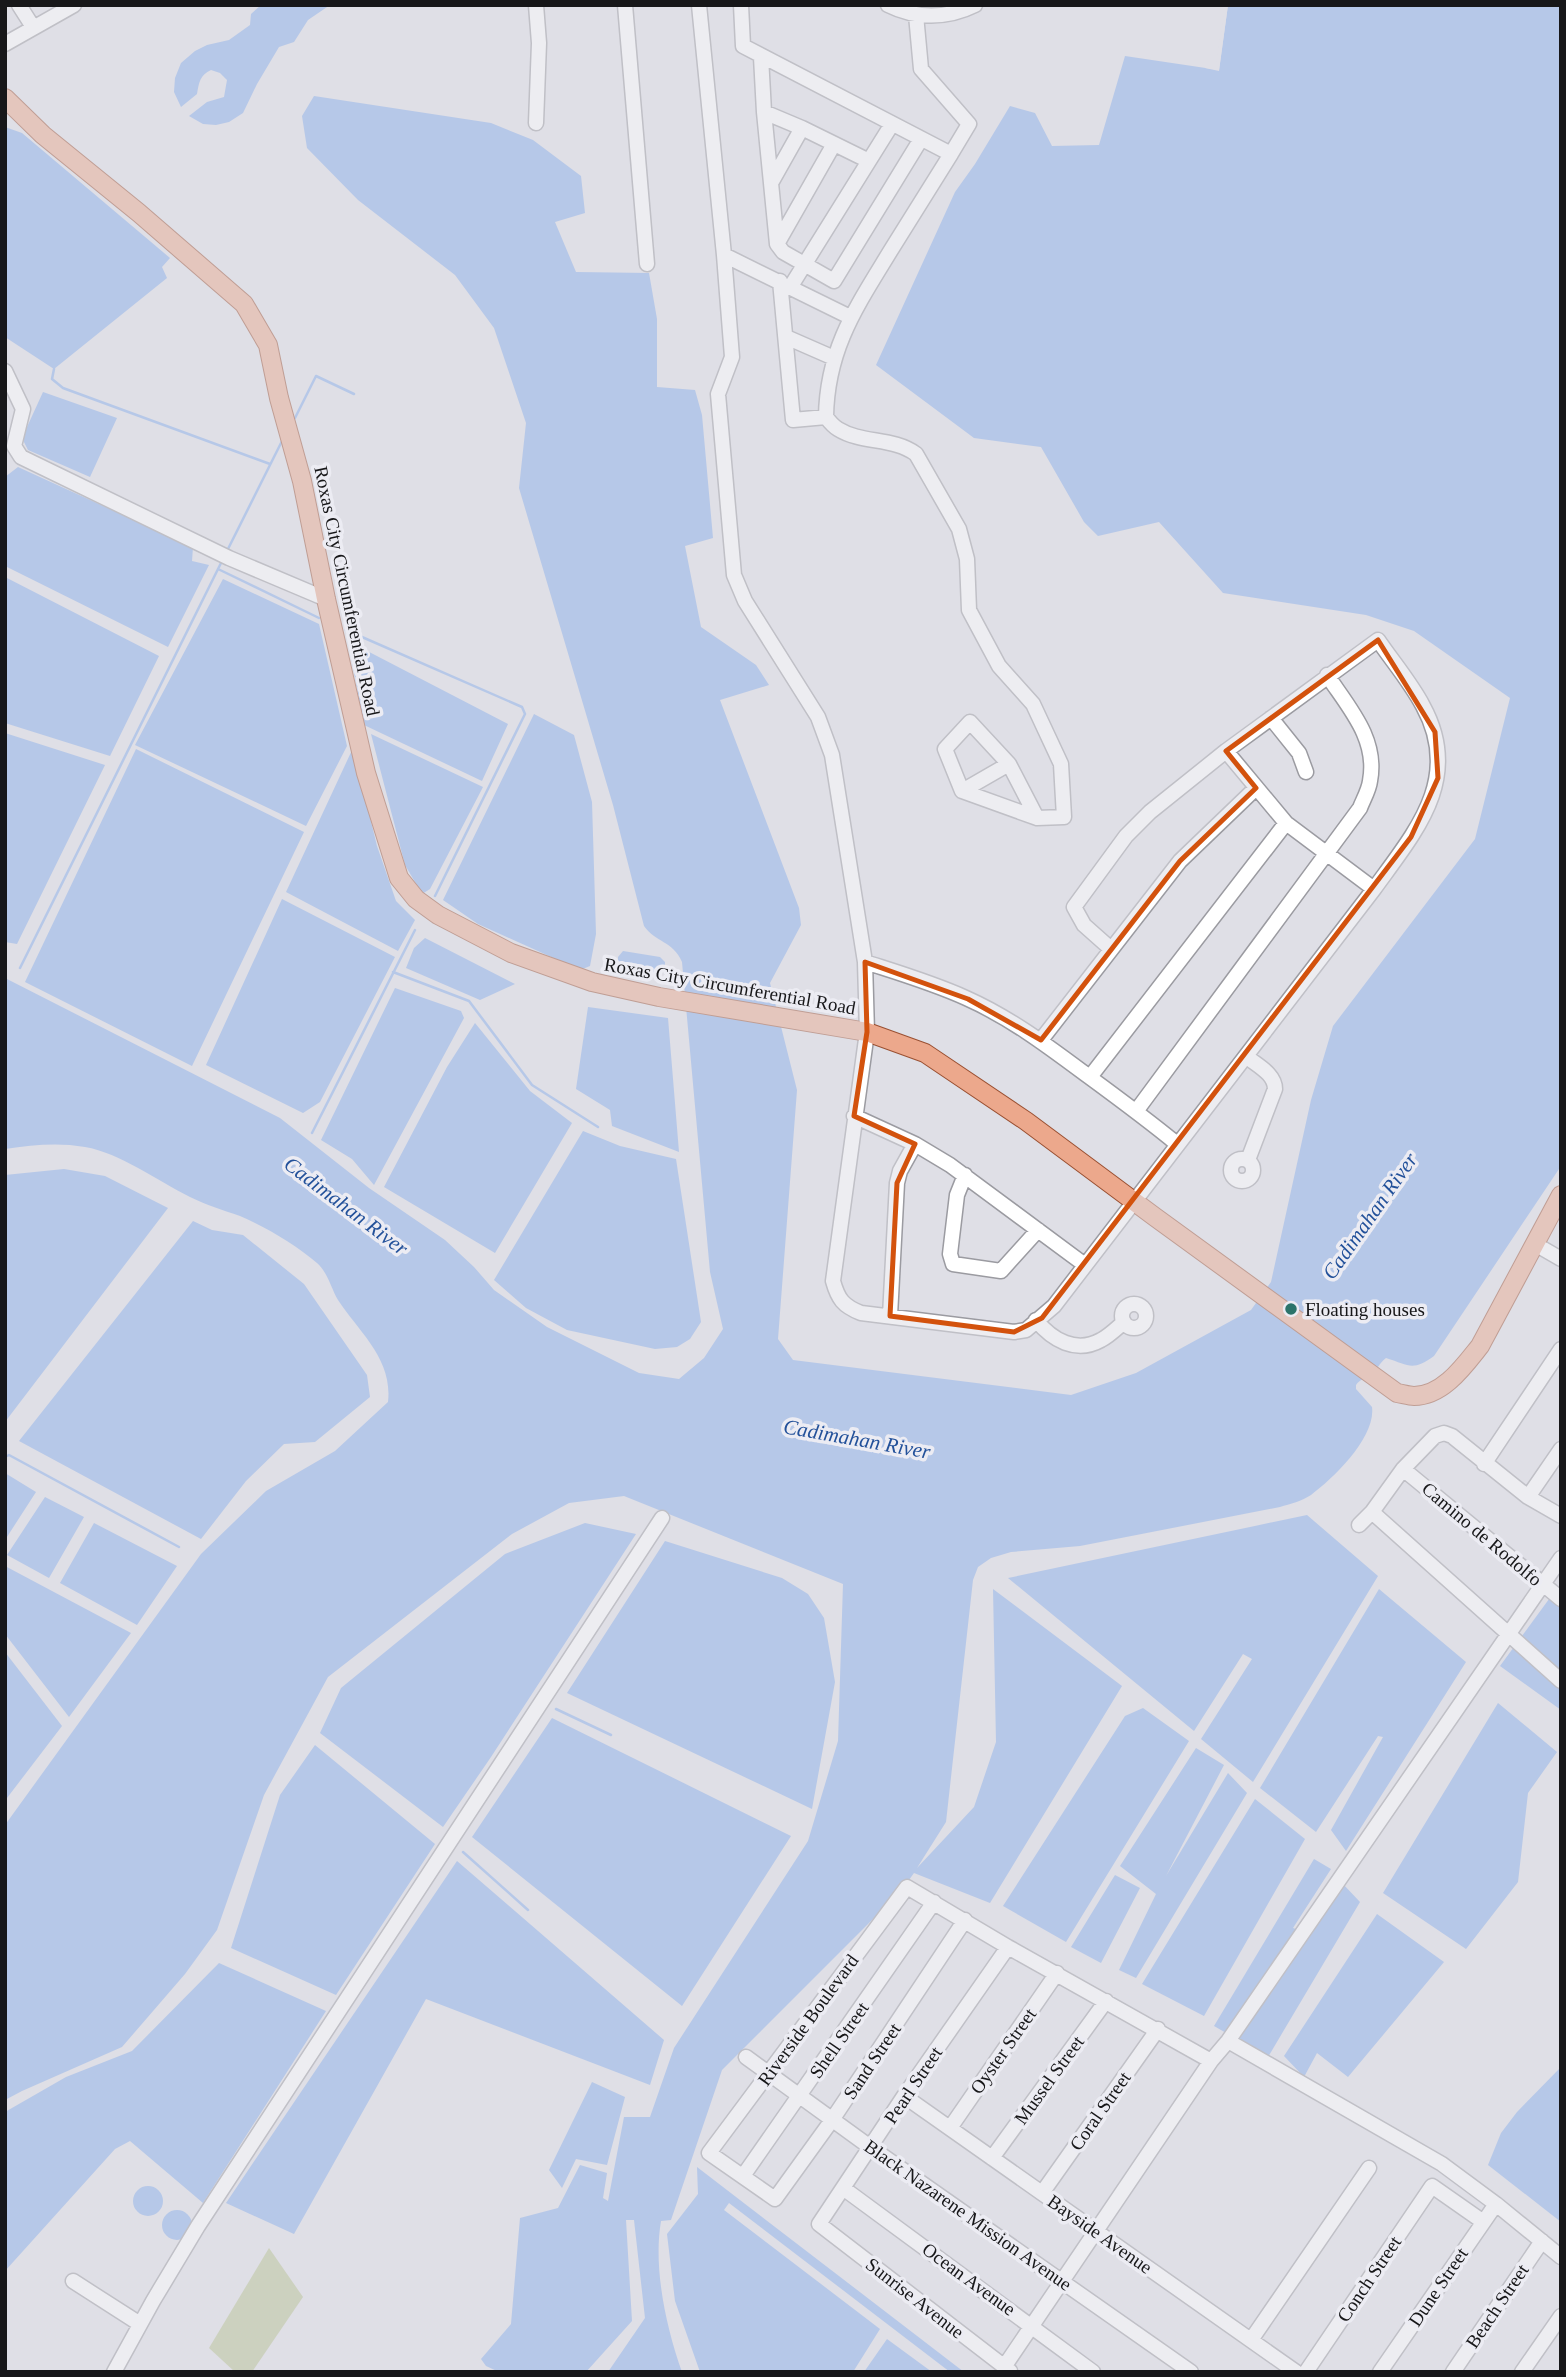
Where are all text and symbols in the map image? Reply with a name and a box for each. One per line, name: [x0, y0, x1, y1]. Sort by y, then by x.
street label: Roxas City Circumferential Road: [310, 464, 384, 718]
street label: Roxas City Circumferential Road: [603, 954, 858, 1019]
water label: Cadimahan River: [1318, 1148, 1423, 1284]
water label: Cadimahan River: [279, 1152, 413, 1261]
place label: Floating houses: [1305, 1299, 1425, 1320]
marker: Floating houses: [1283, 1301, 1299, 1317]
water label: Cadimahan River: [782, 1414, 933, 1464]
street label: Camino de Rodolfo: [1418, 1478, 1546, 1590]
street label: Riverside Boulevard: [753, 1950, 863, 2090]
street label: Shell Street: [805, 1997, 873, 2082]
street label: Oyster Street: [966, 2004, 1041, 2098]
street label: Sand Street: [839, 2018, 905, 2103]
street label: Mussel Street: [1010, 2031, 1088, 2128]
street label: Pearl Street: [880, 2042, 947, 2127]
street label: Coral Street: [1065, 2067, 1135, 2154]
street label: Black Nazarene Mission Avenue: [860, 2135, 1076, 2295]
street label: Bayside Avenue: [1044, 2190, 1156, 2278]
street label: Conch Street: [1333, 2232, 1406, 2326]
street label: Ocean Avenue: [918, 2238, 1020, 2320]
street label: Dune Street: [1404, 2243, 1472, 2330]
street label: Sunrise Avenue: [862, 2253, 968, 2343]
street label: Beach Street: [1461, 2260, 1533, 2352]

